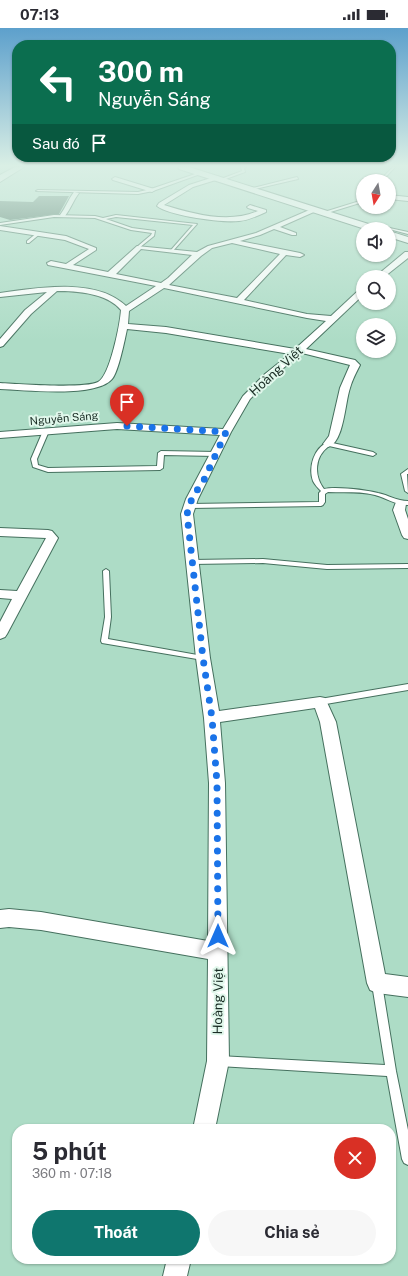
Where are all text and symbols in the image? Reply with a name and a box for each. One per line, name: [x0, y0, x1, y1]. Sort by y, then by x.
text: 07:13: [20, 6, 59, 23]
text: 300 m: [98, 55, 184, 88]
icon: left: [32, 56, 84, 108]
text: Nguyễn Sáng: [98, 89, 211, 110]
icon: arrive: [88, 132, 110, 154]
text: Sau đó: [32, 135, 80, 152]
north arrow: [356, 174, 396, 214]
map controls: [356, 174, 396, 358]
button: sound: [356, 222, 396, 262]
button: search: [356, 270, 396, 310]
button: layers: [356, 318, 396, 358]
street label: Hoàng Việt: [246, 343, 306, 399]
pin: [110, 385, 144, 426]
icon: arrive: [116, 391, 138, 413]
street label: Nguyễn Sáng: [29, 409, 99, 427]
position arrow: [197, 915, 239, 957]
street label: Hoàng Việt: [210, 967, 226, 1035]
text: 5 phút: [32, 1137, 107, 1165]
button: close: [334, 1137, 376, 1179]
text: 360 m · 07:18: [32, 1166, 112, 1181]
button: Thoát: [32, 1210, 200, 1256]
button: Chia sẻ: [208, 1210, 376, 1256]

